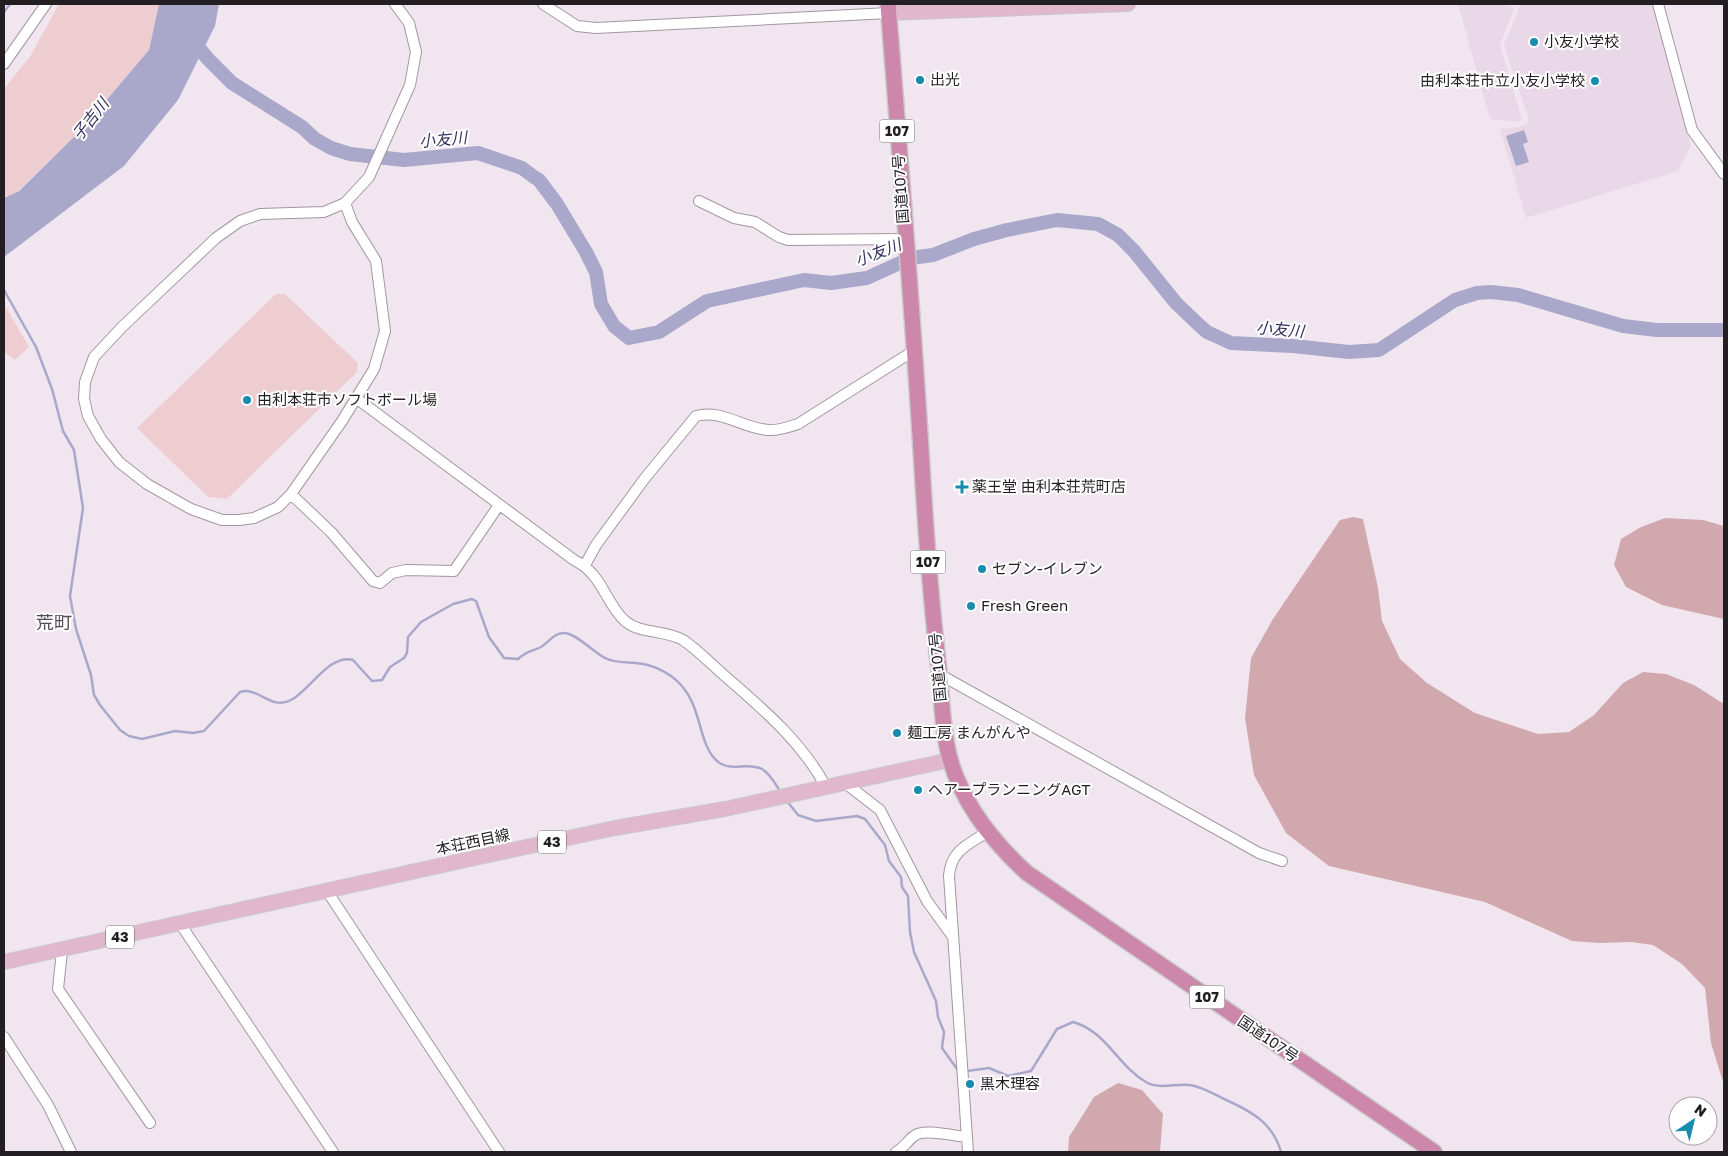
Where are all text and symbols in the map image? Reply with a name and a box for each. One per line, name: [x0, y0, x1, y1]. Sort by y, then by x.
place label: 小友小学校: [1544, 32, 1619, 50]
marker: 小友小学校: [1528, 36, 1540, 48]
place label: 出光: [930, 70, 960, 88]
place label: 由利本荘市立小友小学校: [1420, 71, 1585, 89]
marker: 出光: [914, 74, 926, 86]
marker: 由利本荘市立小友小学校: [1589, 75, 1601, 87]
water label: 子吉川: [67, 92, 114, 144]
road number: 107: [880, 120, 914, 142]
water label: 小友川: [418, 127, 470, 151]
street label: 国道107号: [889, 154, 911, 224]
water label: 小友川: [852, 233, 906, 270]
water label: 小友川: [1255, 317, 1307, 341]
place label: 由利本荘市ソフトボール場: [257, 390, 437, 408]
marker: 由利本荘市ソフトボール場: [241, 394, 253, 406]
place label: 薬王堂 由利本荘荒町店: [972, 477, 1126, 495]
marker: 薬王堂 由利本荘荒町店: [956, 481, 968, 493]
road number: 107: [910, 550, 946, 574]
place label: セブン-イレブン: [992, 559, 1103, 577]
marker: セブン-イレブン: [976, 563, 988, 575]
place label: Fresh Green: [981, 596, 1068, 614]
marker: Fresh Green: [965, 600, 977, 612]
district label: 荒町: [36, 611, 72, 633]
street label: 国道107号: [925, 632, 949, 703]
place label: 麺工房 まんがんや: [907, 723, 1031, 741]
marker: 麺工房 まんがんや: [891, 727, 903, 739]
place label: ヘアープランニングAGT: [928, 780, 1091, 798]
marker: ヘアープランニングAGT: [912, 784, 924, 796]
street label: 本荘西目線: [434, 824, 511, 858]
road number: 43: [538, 830, 566, 854]
road number: 43: [106, 926, 134, 949]
road number: 107: [1190, 986, 1224, 1009]
street label: 国道107号: [1235, 1011, 1302, 1065]
place label: 黒木理容: [980, 1074, 1040, 1092]
marker: 黒木理容: [964, 1078, 976, 1090]
north arrow: [1668, 1096, 1718, 1146]
text: N: [1692, 1100, 1710, 1120]

